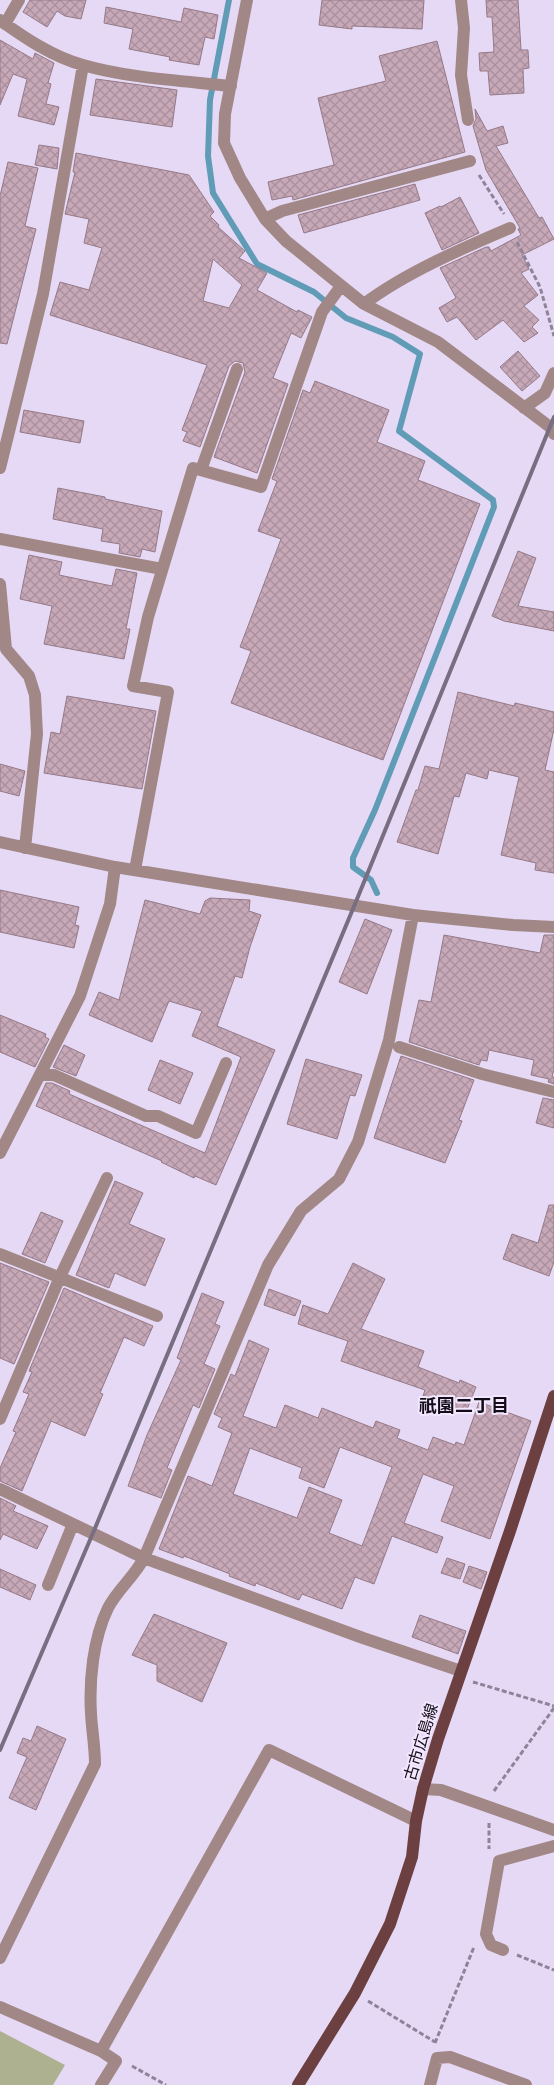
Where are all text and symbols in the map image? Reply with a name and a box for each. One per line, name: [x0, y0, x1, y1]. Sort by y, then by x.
district label: 祇園二丁目: [419, 1395, 509, 1416]
street label: 古市広島線: [400, 1701, 442, 1783]

